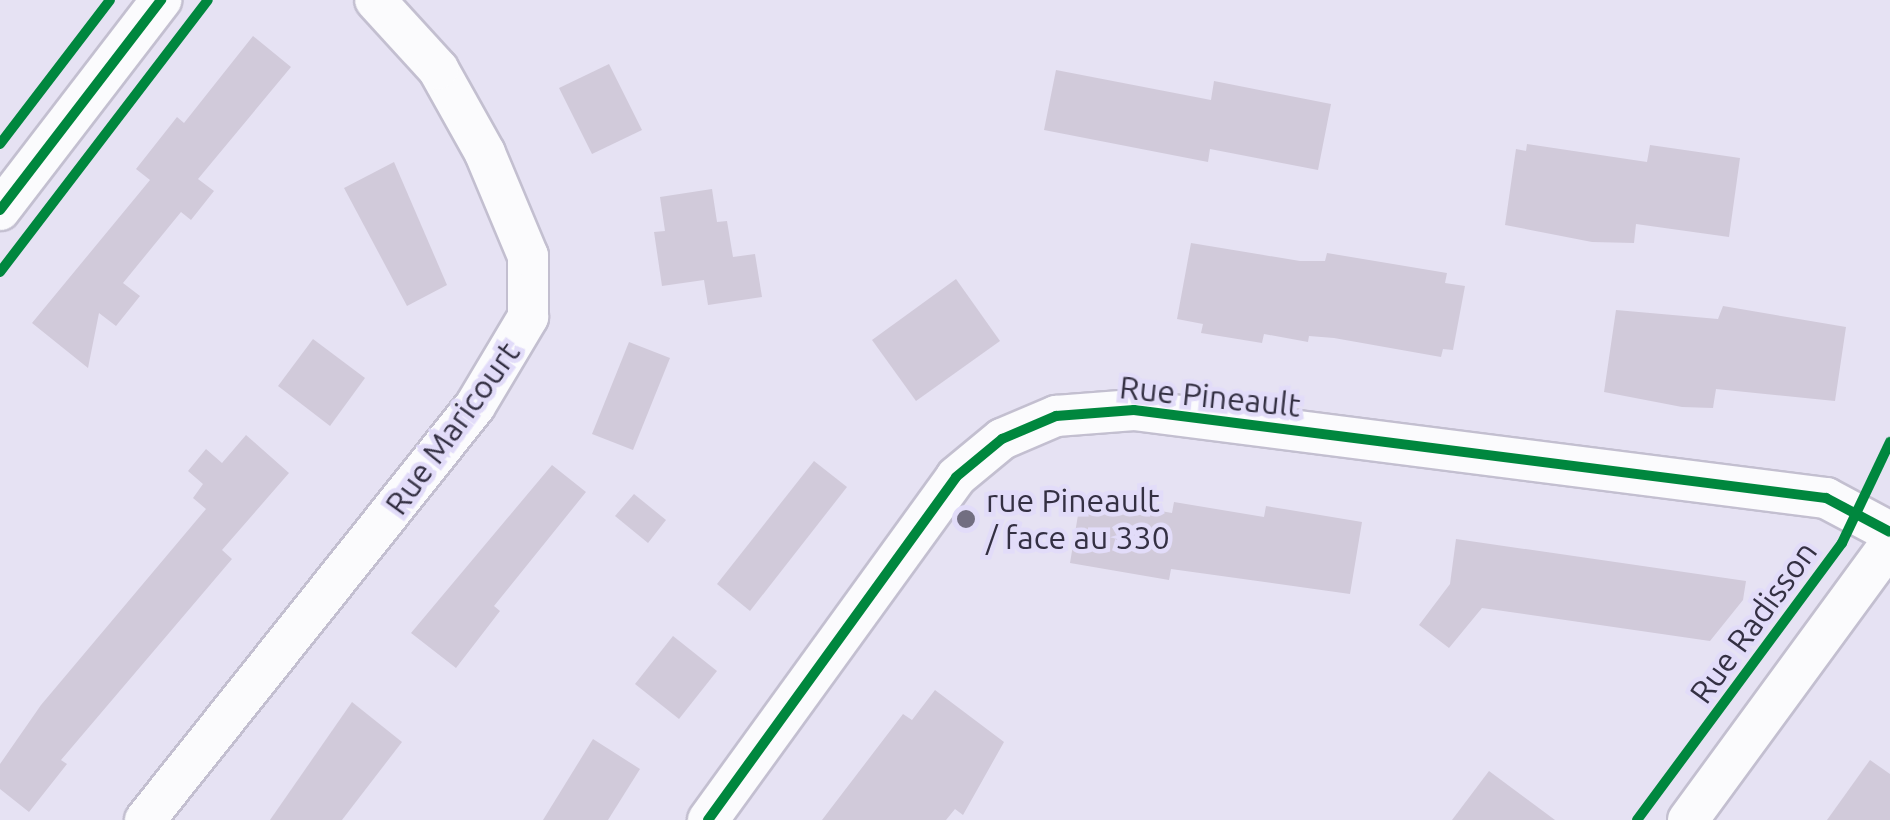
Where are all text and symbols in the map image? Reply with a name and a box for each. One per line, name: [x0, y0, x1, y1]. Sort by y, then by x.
street label: Rue Maricourt: [377, 334, 527, 522]
street label: Rue Pineault: [1118, 367, 1302, 425]
place label: rue Pineault / face au 330: [986, 482, 1170, 557]
marker: rue Pineault / face au 330: [955, 508, 977, 530]
street label: Rue Radisson: [1681, 534, 1825, 710]

